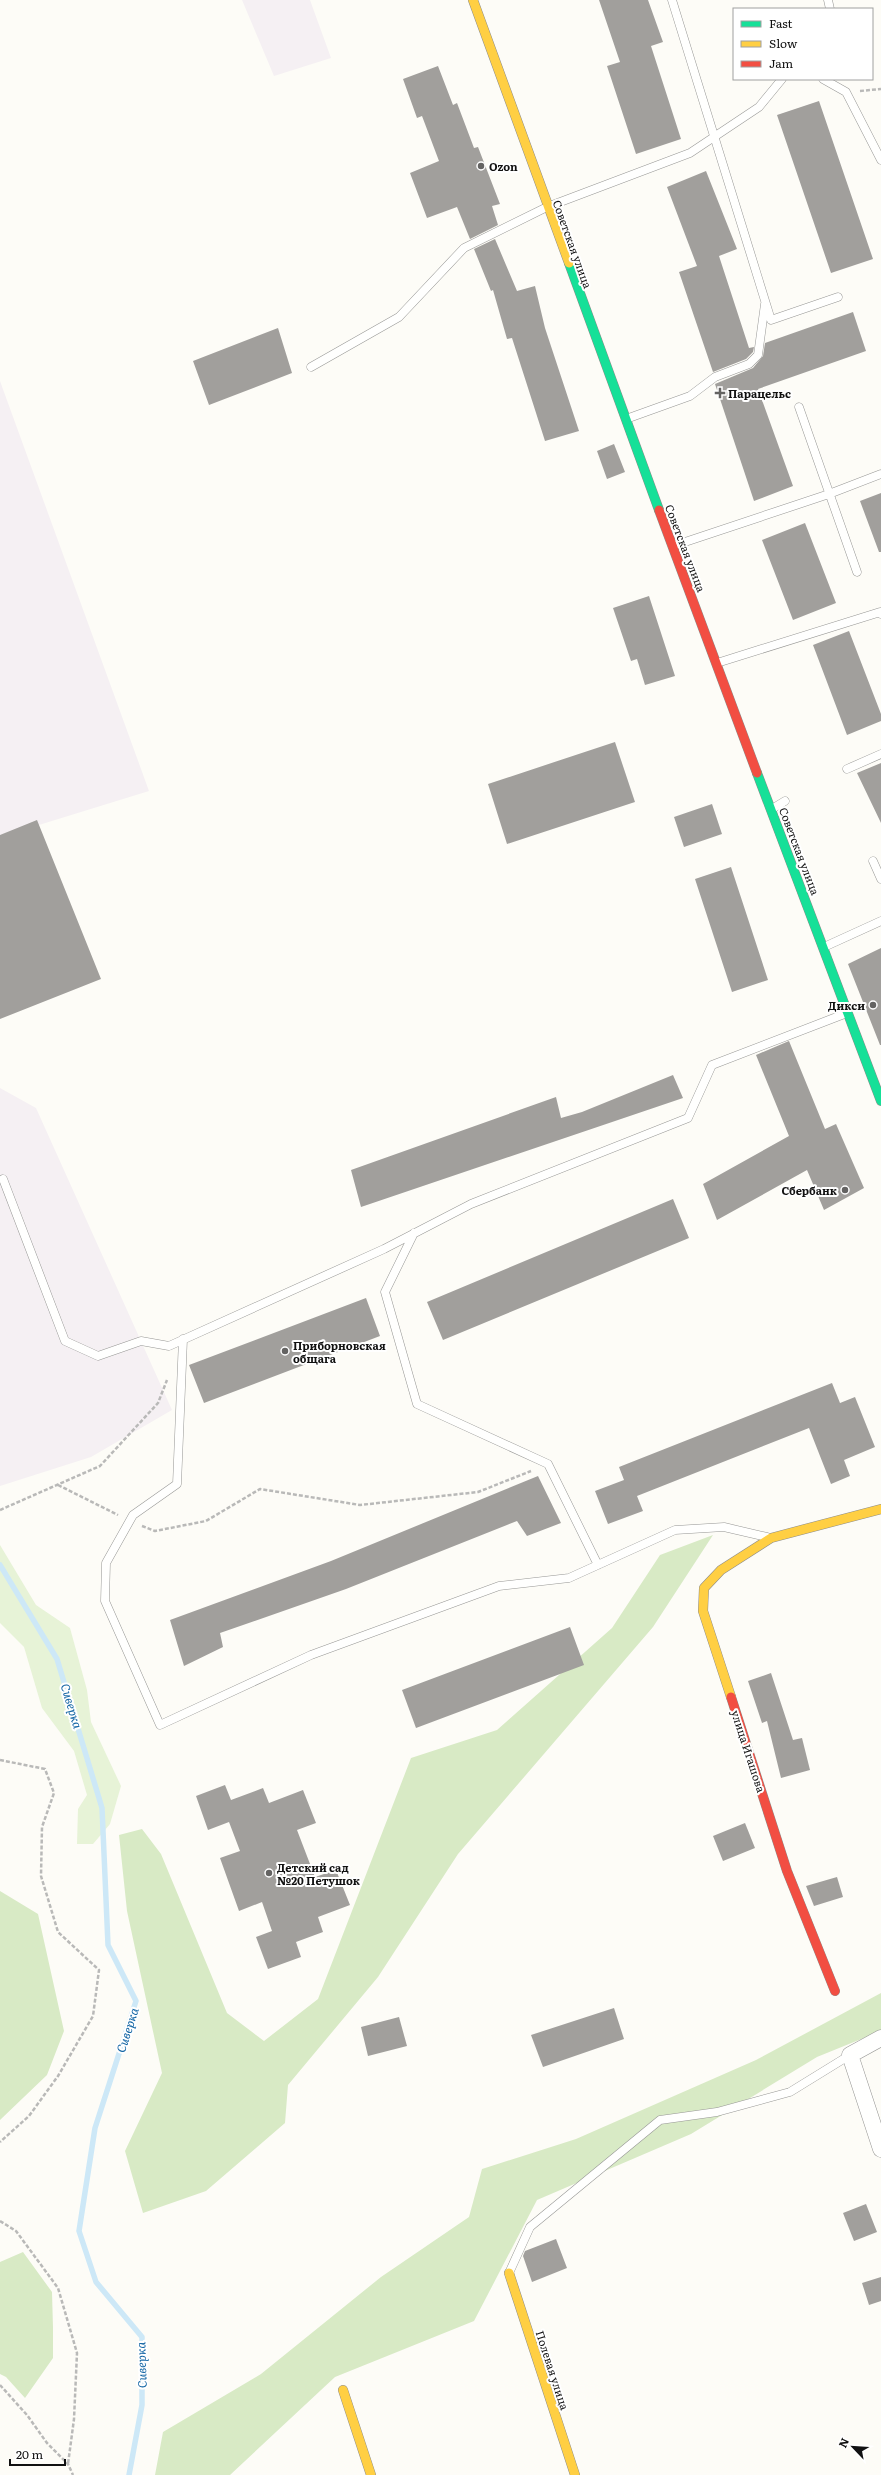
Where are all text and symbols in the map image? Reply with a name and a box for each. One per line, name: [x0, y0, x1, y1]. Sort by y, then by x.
legend: [733, 8, 873, 80]
text: Fast: [769, 14, 793, 32]
text: Slow: [769, 34, 798, 52]
text: Jam: [769, 54, 794, 72]
place label: Ozon: [489, 158, 518, 174]
marker: Ozon: [476, 161, 486, 171]
street label: Советская улица: [550, 198, 596, 290]
place label: Парацельс: [728, 385, 791, 401]
marker: Парацельс: [715, 388, 725, 398]
street label: Советская улица: [662, 502, 710, 594]
street label: Советская улица: [776, 805, 824, 897]
place label: Дикси: [828, 997, 865, 1013]
marker: Дикси: [868, 1000, 878, 1010]
place label: Сбербанк: [781, 1182, 838, 1198]
marker: Сбербанк: [840, 1185, 850, 1195]
place label: Приборновская общага: [293, 1337, 386, 1366]
marker: Приборновская общага: [280, 1346, 290, 1356]
water label: Сиверка: [57, 1681, 87, 1731]
street label: улица Игашова: [728, 1708, 770, 1794]
place label: Детский сад №20 Петушок: [277, 1859, 361, 1888]
marker: Детский сад №20 Петушок: [264, 1868, 274, 1878]
water label: Сиверка: [111, 2005, 143, 2055]
street label: Полевая улица: [533, 2328, 573, 2412]
water label: Сиверка: [131, 2341, 151, 2388]
north arrow: [833, 2427, 873, 2467]
text: N: [834, 2435, 852, 2450]
scale bar: [10, 2441, 65, 2467]
text: 20 m: [16, 2445, 43, 2463]

